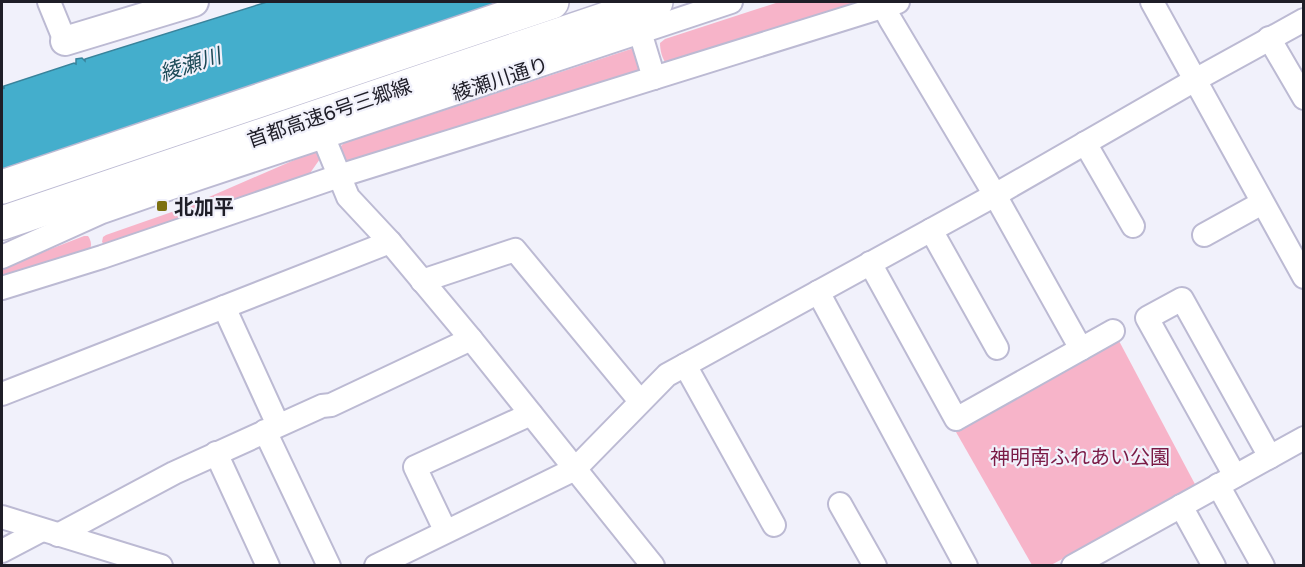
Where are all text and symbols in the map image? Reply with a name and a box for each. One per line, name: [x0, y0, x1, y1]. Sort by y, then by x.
water label: 綾瀬川: [156, 41, 226, 86]
street label: 綾瀬川通り: [449, 51, 551, 105]
street label: 首都高速6号三郷線: [244, 73, 414, 151]
place label: 北加平: [174, 194, 234, 218]
marker: 北加平: [155, 199, 169, 213]
park label: 神明南ふれあい公園: [990, 444, 1170, 468]

